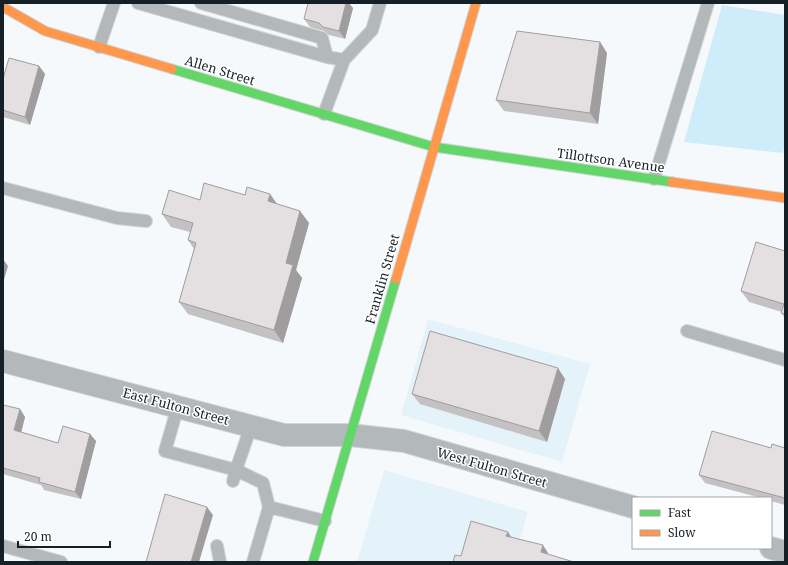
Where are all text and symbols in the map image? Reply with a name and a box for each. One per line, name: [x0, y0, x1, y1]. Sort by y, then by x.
street label: Allen Street: [183, 51, 258, 89]
street label: Tillottson Avenue: [556, 144, 666, 176]
street label: Franklin Street: [361, 231, 404, 326]
street label: East Fulton Street: [121, 383, 232, 429]
street label: West Fulton Street: [435, 443, 550, 491]
legend: [632, 497, 772, 549]
text: Fast: [668, 504, 691, 521]
scale bar: [18, 523, 110, 549]
text: Slow: [668, 524, 696, 541]
text: 20 m: [24, 528, 52, 545]

